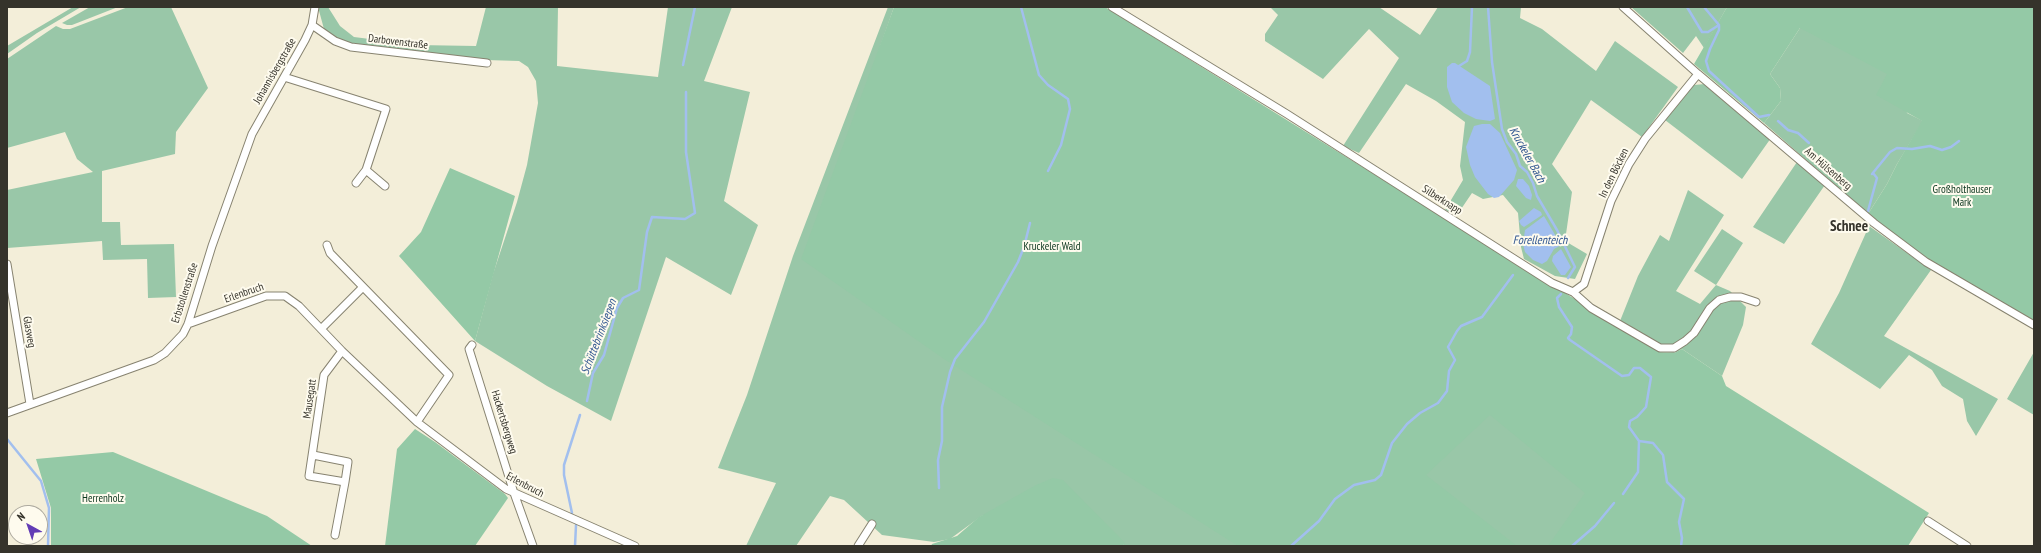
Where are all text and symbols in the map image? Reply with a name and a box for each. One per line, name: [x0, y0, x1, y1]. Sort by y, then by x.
street label: Darbovenstraße: [367, 32, 429, 52]
street label: Johannisbergstraße: [251, 36, 299, 106]
water label: Kruckeler Bach: [1506, 125, 1548, 185]
street label: Am Hülsenberg: [1802, 145, 1854, 193]
street label: In den Böcken: [1596, 146, 1632, 200]
street label: Silberknapp: [1419, 182, 1465, 218]
park label: Großholthauser Mark: [1932, 183, 1992, 209]
district label: Schnee: [1830, 218, 1868, 236]
water label: Forellenteich: [1513, 234, 1567, 248]
park label: Kruckeler Wald: [1024, 240, 1080, 254]
street label: Erbstollenstraße: [169, 261, 201, 325]
street label: Erlenbruch: [222, 280, 266, 306]
water label: Schüttebrinksiepen: [578, 297, 620, 377]
street label: Glasweg: [20, 315, 38, 349]
street label: Mausegatt: [301, 378, 319, 420]
street label: Hackertsbergweg: [488, 389, 520, 455]
street label: Erlenbruch: [504, 470, 546, 500]
park label: Herrenholz: [82, 492, 124, 506]
north arrow: [8, 505, 48, 545]
text: N: [14, 509, 28, 524]

